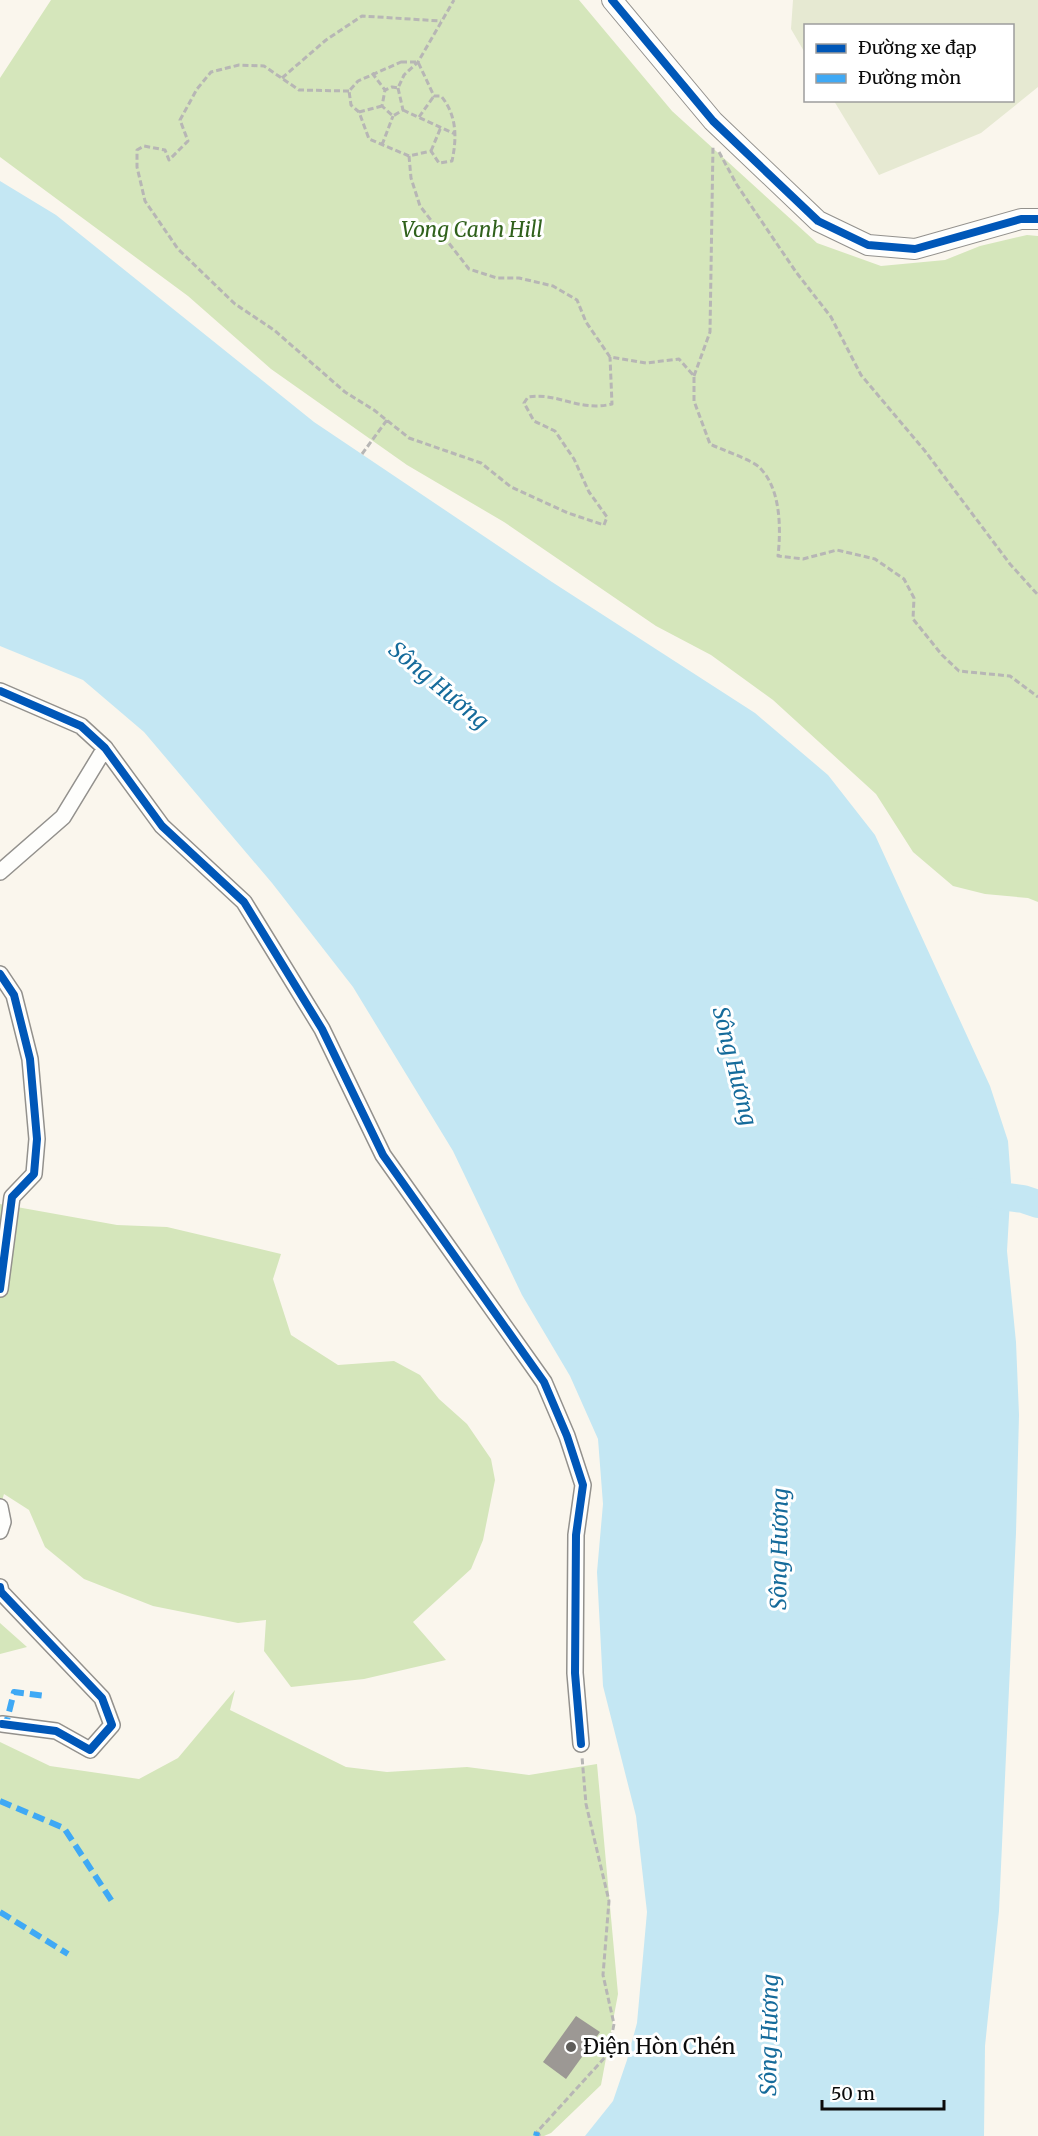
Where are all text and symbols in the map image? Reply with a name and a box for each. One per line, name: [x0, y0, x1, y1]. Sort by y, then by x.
legend: [804, 24, 1014, 102]
text: Đường xe đạp: [858, 36, 976, 59]
text: Đường mòn: [858, 66, 961, 89]
park label: Vong Canh Hill: [401, 216, 543, 243]
water label: Sông Hương: [383, 635, 495, 735]
water label: Sông Hương: [707, 1004, 763, 1128]
water label: Sông Hương: [764, 1488, 794, 1610]
water label: Sông Hương: [754, 1974, 784, 2096]
place label: Điện Hòn Chén: [583, 2033, 735, 2060]
marker: Điện Hòn Chén: [564, 2040, 578, 2054]
scale bar: [822, 2073, 944, 2111]
text: 50 m: [831, 2082, 875, 2105]

